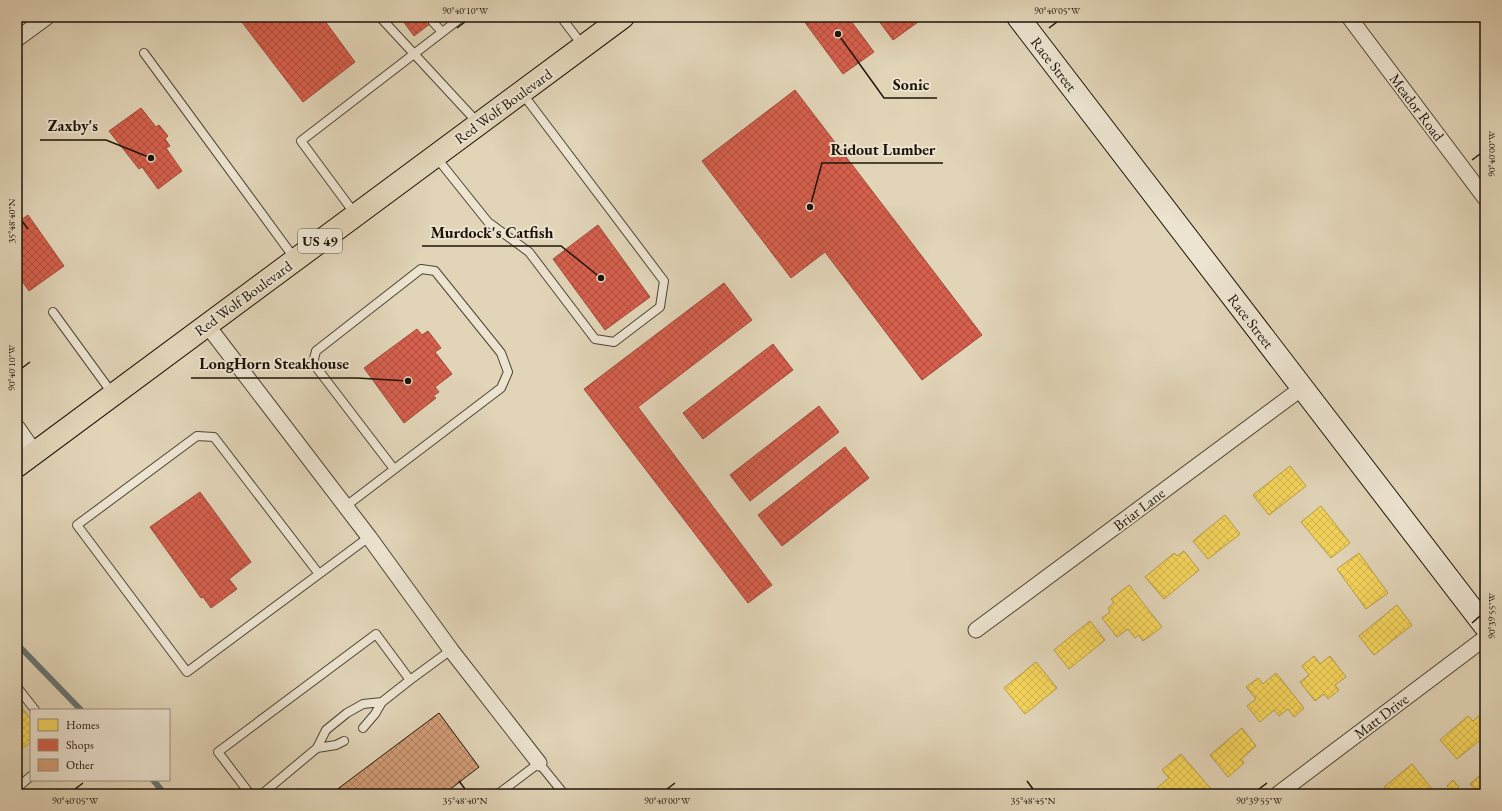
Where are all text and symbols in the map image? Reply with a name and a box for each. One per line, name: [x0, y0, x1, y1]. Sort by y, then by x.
text: 90°40'10"W: [442, 4, 489, 17]
text: 90°40'05"W: [1034, 4, 1081, 17]
street label: Race Street: [1027, 33, 1081, 95]
street label: Red Wolf Boulevard: [450, 64, 556, 148]
callout: Sonic: [884, 70, 937, 98]
street label: Meador Road: [1385, 70, 1449, 145]
text: Sonic: [893, 74, 930, 95]
callout: Zaxby's: [40, 112, 106, 140]
text: Zaxby's: [48, 115, 98, 136]
text: 90°40'00"W: [1485, 130, 1498, 177]
callout: Ridout Lumber: [822, 135, 943, 163]
text: Ridout Lumber: [831, 139, 936, 160]
text: 35°48'40"N: [5, 198, 18, 243]
callout: Murdock's Catfish: [422, 218, 561, 246]
text: Murdock's Catfish: [431, 222, 554, 243]
road number: US 49: [298, 229, 342, 253]
street label: Red Wolf Boulevard: [190, 256, 296, 340]
street label: Race Street: [1224, 290, 1278, 352]
text: 90°40'10"W: [5, 344, 18, 391]
callout: LongHorn Steakhouse: [191, 350, 357, 378]
text: LongHorn Steakhouse: [199, 353, 349, 374]
street label: Briar Lane: [1109, 483, 1169, 535]
text: 90°39'55"W: [1485, 592, 1498, 639]
street label: Matt Drive: [1350, 689, 1412, 743]
legend: [30, 709, 170, 781]
text: Homes: [66, 717, 100, 733]
text: Shops: [66, 737, 94, 753]
text: Other: [66, 757, 94, 773]
text: 90°40'05"W: [52, 794, 99, 807]
text: 35°48'40"N: [443, 794, 488, 807]
text: 90°40'00"W: [644, 794, 691, 807]
text: 35°48'45"N: [1011, 794, 1056, 807]
text: 90°39'55"W: [1236, 794, 1283, 807]

